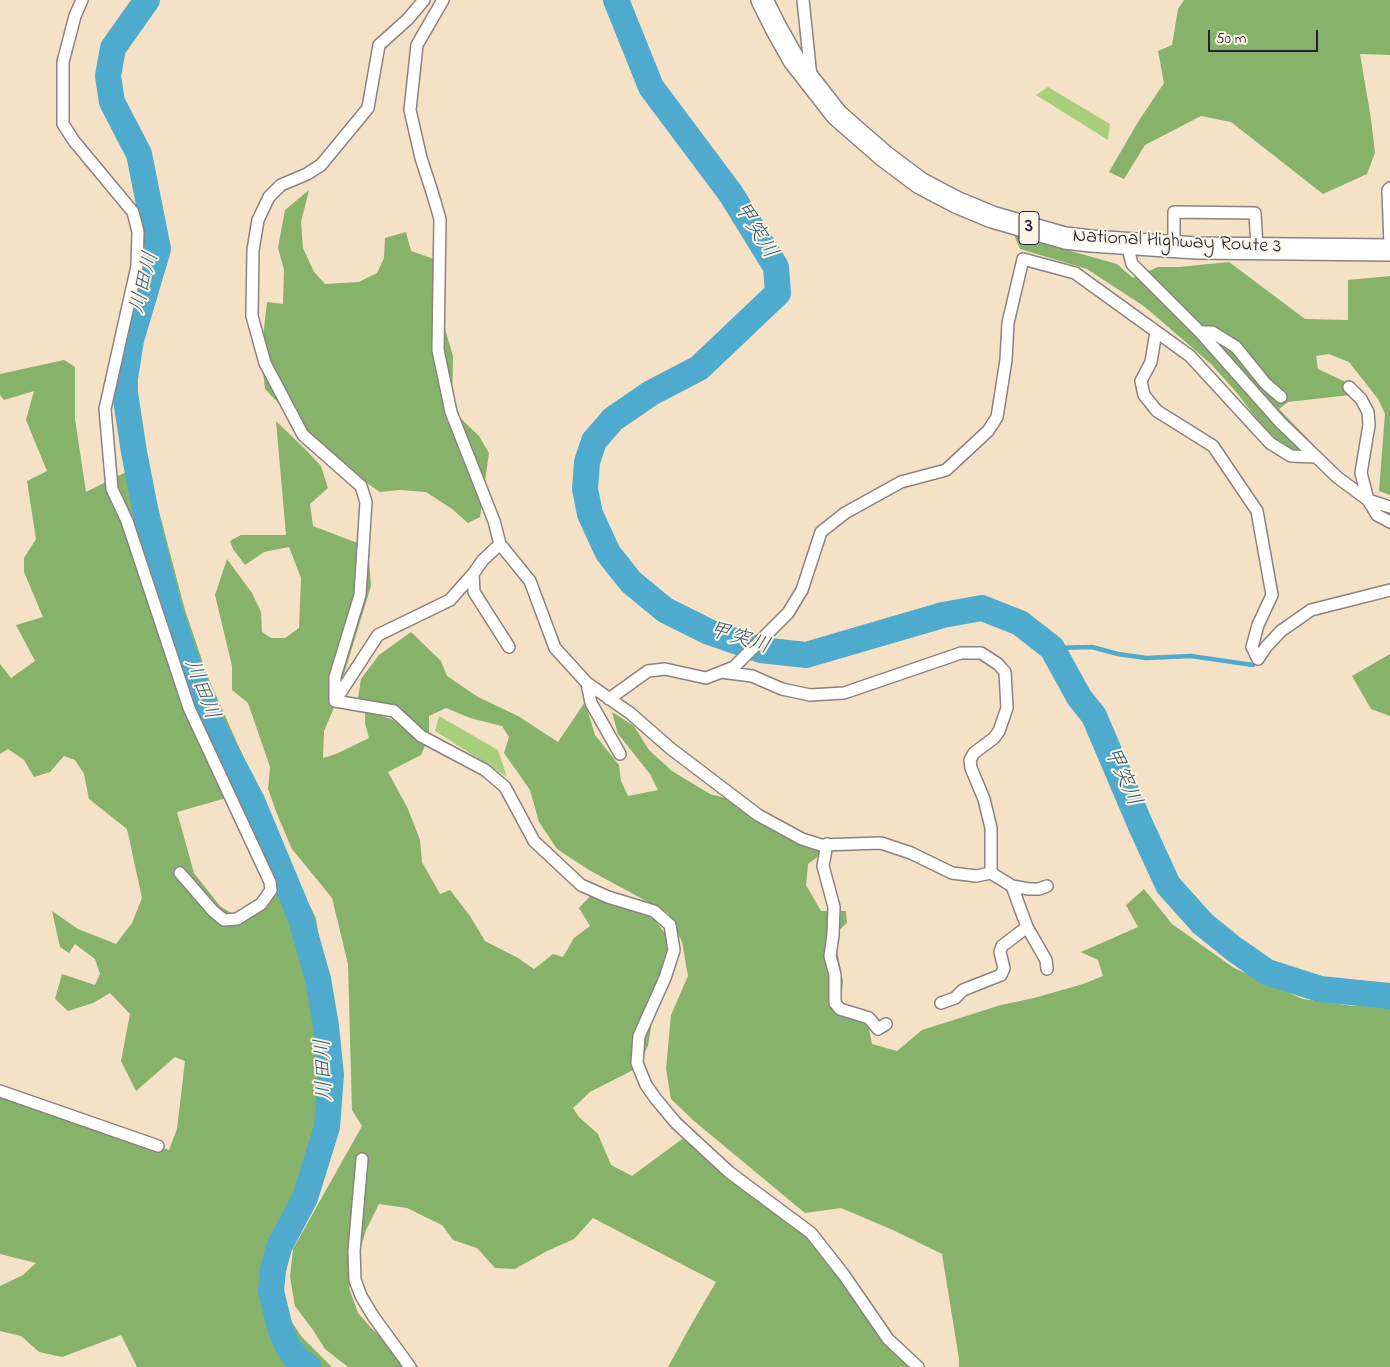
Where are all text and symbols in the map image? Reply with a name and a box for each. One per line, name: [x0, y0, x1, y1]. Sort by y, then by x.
scale bar: [1210, 20, 1320, 52]
text: 50 m: [1216, 28, 1246, 50]
water label: 甲突川: [727, 198, 781, 264]
road number: 3: [1019, 212, 1039, 244]
street label: National Highway Route 3: [1072, 226, 1282, 260]
water label: 川田川: [126, 249, 166, 317]
water label: 甲突川: [705, 619, 773, 661]
water label: 川田川: [177, 656, 223, 724]
water label: 甲突川: [1097, 743, 1145, 811]
water label: 川田川: [312, 1038, 340, 1102]

